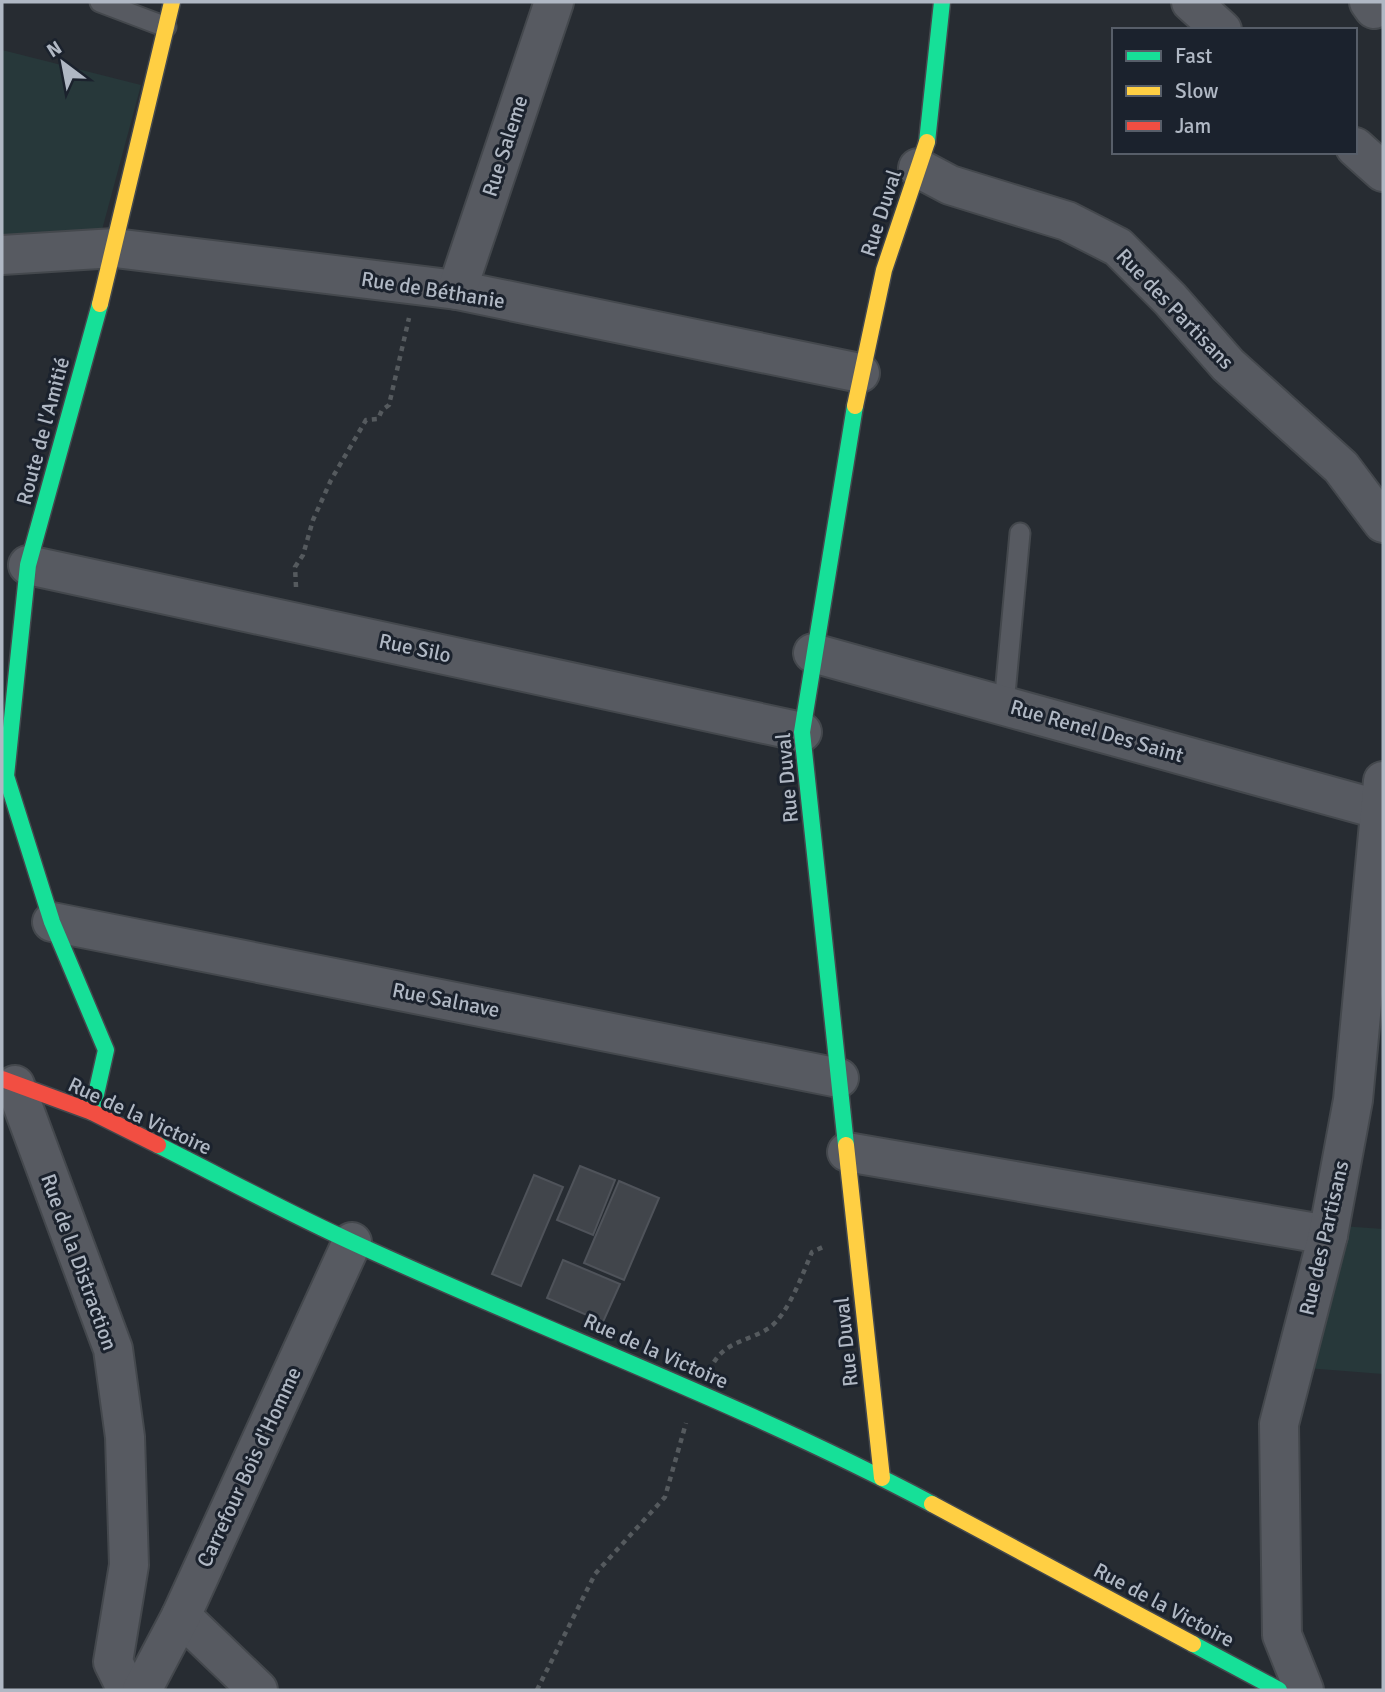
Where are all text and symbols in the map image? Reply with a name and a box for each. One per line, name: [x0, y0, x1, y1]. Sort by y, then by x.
north arrow: [28, 28, 98, 98]
legend: [1112, 28, 1357, 154]
text: N: [43, 36, 66, 63]
text: Fast: [1175, 43, 1212, 69]
text: Slow: [1175, 78, 1219, 104]
street label: Rue Saleme: [476, 92, 534, 200]
text: Jam: [1175, 113, 1211, 139]
street label: Rue Duval: [855, 166, 907, 260]
street label: Rue des Partisans: [1111, 243, 1239, 375]
street label: Rue de Béthanie: [359, 266, 507, 314]
street label: Route de l'Amitié: [11, 354, 75, 508]
street label: Rue Silo: [377, 628, 453, 668]
street label: Rue Renel Des Saint: [1007, 694, 1187, 768]
street label: Rue Duval: [770, 732, 804, 824]
street label: Rue Salnave: [390, 977, 502, 1023]
street label: Rue de la Victoire: [64, 1071, 216, 1161]
street label: Rue des Partisans: [1294, 1158, 1354, 1318]
street label: Rue de la Distraction: [35, 1170, 123, 1354]
street label: Rue Duval: [828, 1296, 864, 1388]
street label: Rue de la Victoire: [580, 1307, 732, 1395]
street label: Carrefour Bois d'Homme: [191, 1363, 307, 1571]
street label: Rue de la Victoire: [1089, 1557, 1239, 1653]

